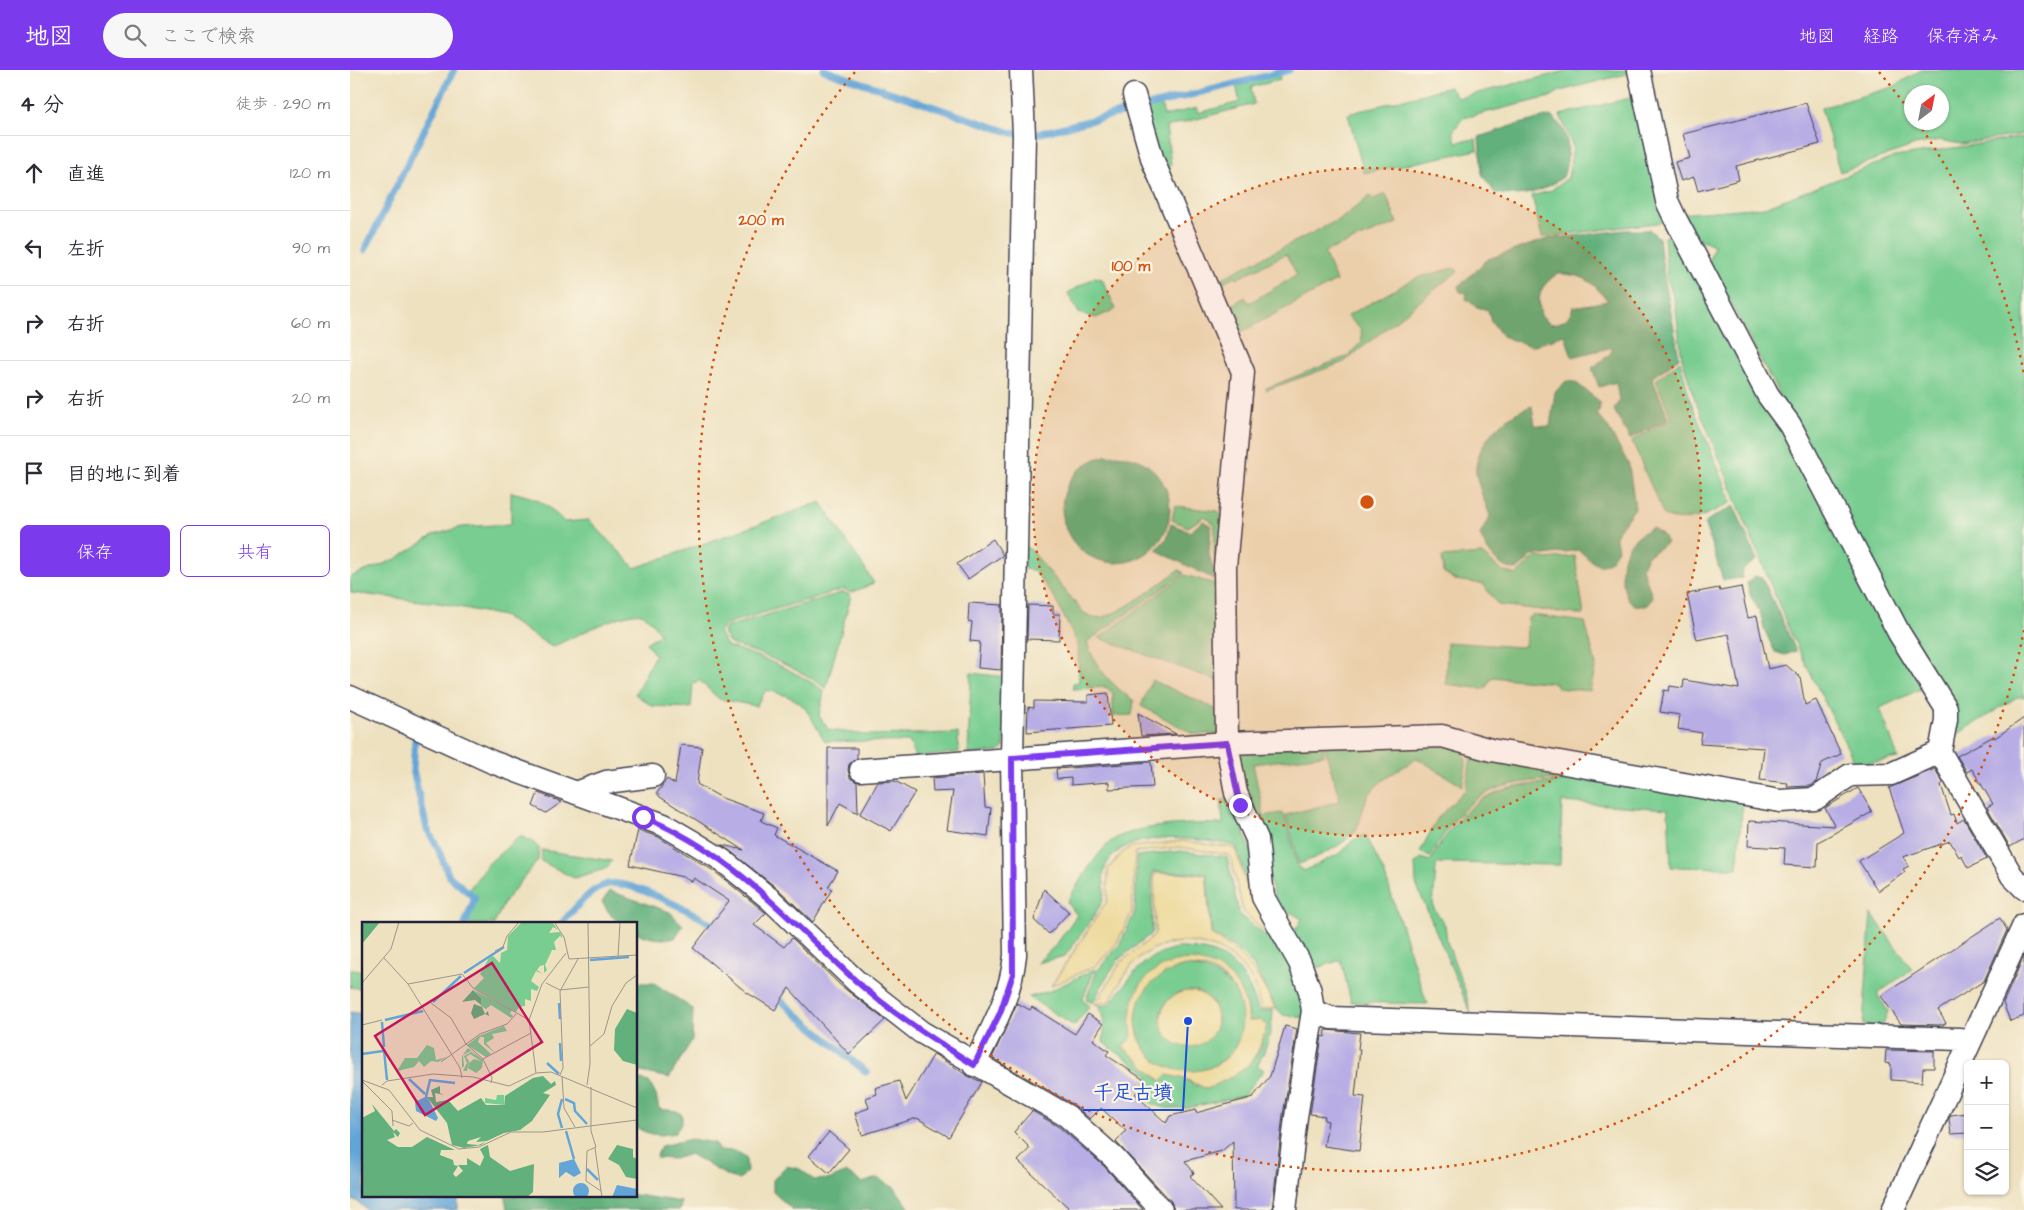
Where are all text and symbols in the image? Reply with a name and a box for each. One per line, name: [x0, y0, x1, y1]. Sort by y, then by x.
search box: [103, 13, 453, 58]
text: 地図: [25, 20, 73, 54]
icon: search: [121, 21, 149, 49]
text: ここで検索: [161, 23, 256, 50]
text: 地図: [1799, 24, 1835, 49]
text: 経路: [1863, 24, 1899, 49]
text: 保存済み: [1927, 24, 1999, 49]
north arrow: [1904, 85, 1949, 130]
text: 4 分: [20, 90, 64, 119]
text: 徒歩 · 290 m: [236, 93, 330, 115]
icon: ahead: [20, 159, 48, 187]
text: 直進: [67, 161, 105, 188]
text: 120 m: [290, 162, 330, 184]
text: 200 m: [737, 210, 784, 231]
icon: left: [20, 234, 48, 262]
text: 左折: [67, 236, 105, 263]
text: 90 m: [292, 237, 330, 259]
text: 100 m: [1112, 256, 1151, 277]
icon: right: [20, 309, 48, 337]
text: 右折: [67, 311, 105, 338]
text: 60 m: [291, 312, 330, 334]
icon: right: [20, 384, 48, 412]
text: 右折: [67, 386, 105, 413]
text: 20 m: [292, 387, 330, 409]
icon: arrive: [20, 459, 48, 487]
text: 目的地に到着: [67, 461, 181, 488]
centre of rings: [1358, 493, 1376, 511]
button: 保存: [20, 525, 170, 577]
button: 共有: [180, 525, 330, 577]
route end: [1229, 794, 1252, 817]
route start: [632, 806, 655, 829]
inset map: [362, 922, 638, 1198]
map controls: [1964, 1060, 2009, 1195]
button: +: [1964, 1060, 2009, 1105]
callout: 千足古墳: [1083, 1075, 1183, 1110]
text: 千足古墳: [1093, 1079, 1173, 1107]
button: −: [1964, 1105, 2009, 1150]
button: layers: [1964, 1150, 2009, 1195]

